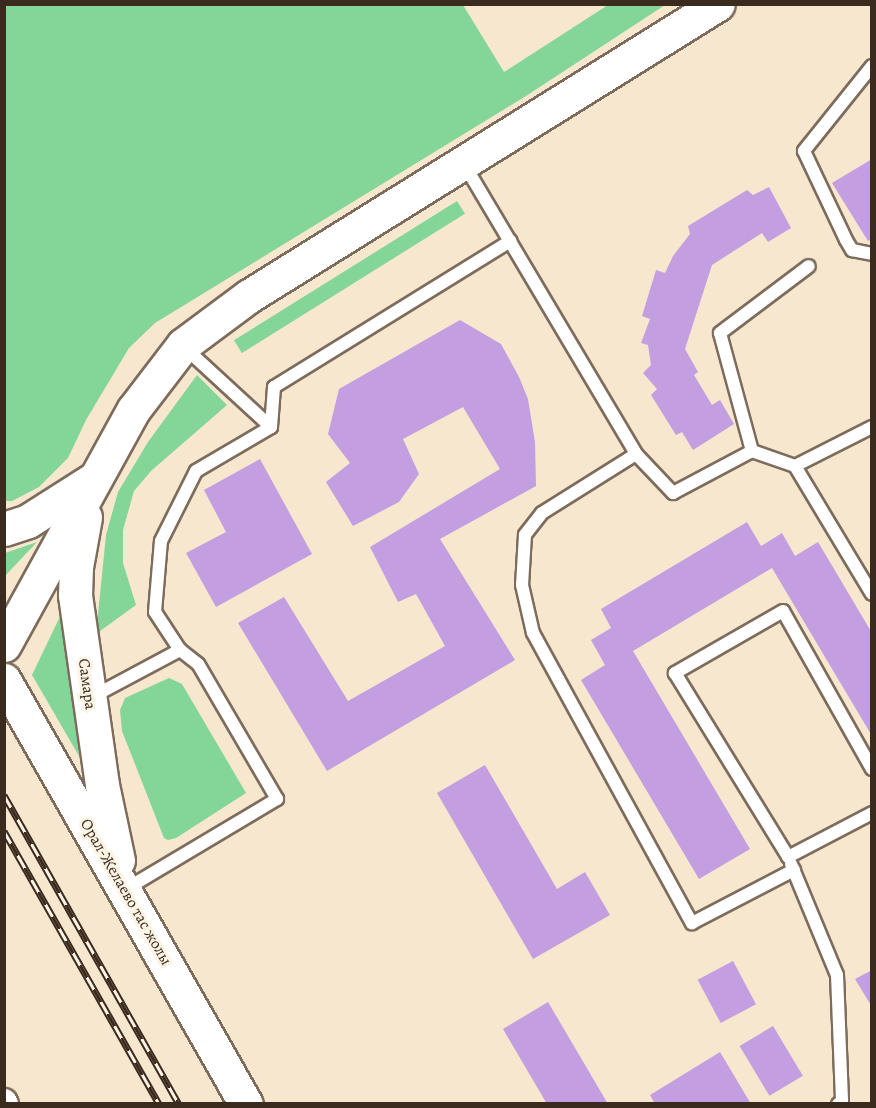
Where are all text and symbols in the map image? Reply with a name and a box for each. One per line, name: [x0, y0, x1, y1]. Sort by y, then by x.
street label: Самара: [74, 657, 100, 711]
street label: Орал-Желаево тас жолы: [76, 815, 176, 969]

